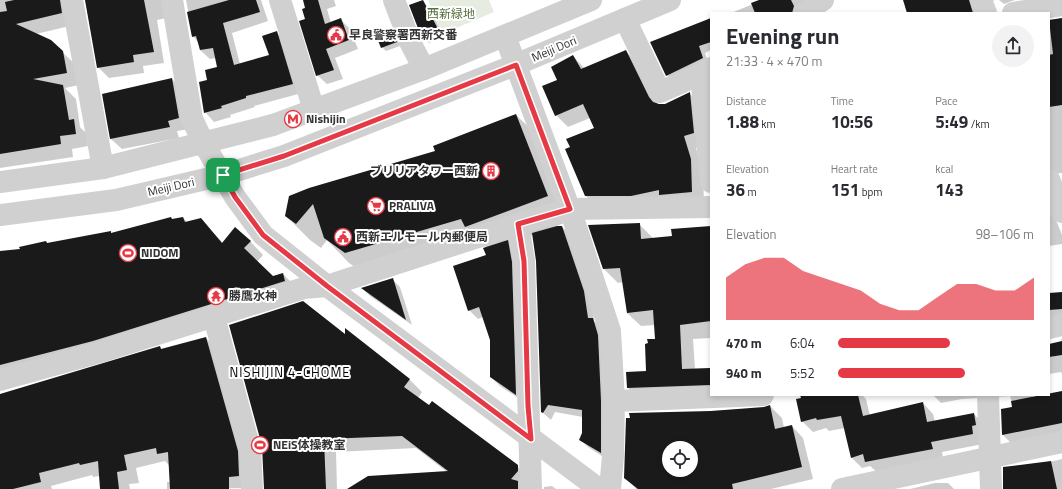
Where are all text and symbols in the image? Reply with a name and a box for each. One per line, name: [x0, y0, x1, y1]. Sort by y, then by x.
park label: 西新緑地: [427, 4, 475, 23]
text: Evening run: [726, 19, 839, 53]
public building icon: 早良警察署西新交番: [326, 25, 346, 45]
place label: 早良警察署西新交番: [349, 25, 458, 44]
button: share: [992, 25, 1034, 67]
street label: Meiji Dori: [528, 31, 579, 67]
text: 21:33 · 4 × 470 m: [726, 51, 822, 71]
text: Distance: [726, 93, 766, 109]
text: Time: [831, 93, 854, 109]
text: Pace: [935, 93, 958, 109]
metro station icon: Nishijin: [283, 109, 303, 129]
place label: Nishijin: [306, 109, 346, 128]
text: 1.88: [726, 109, 759, 135]
text: 10:56: [831, 109, 873, 135]
text: 5:49: [935, 109, 968, 135]
text: km: [759, 116, 776, 132]
text: /km: [968, 116, 990, 132]
pin: [206, 158, 240, 192]
place label: ブリリアタワー西新: [370, 161, 478, 180]
building icon: ブリリアタワー西新: [481, 161, 501, 181]
text: Elevation: [726, 161, 769, 177]
text: Heart rate: [831, 161, 878, 177]
text: kcal: [935, 161, 953, 177]
icon: arrive: [212, 164, 234, 186]
street label: Meiji Dori: [146, 172, 196, 201]
text: 36: [726, 177, 745, 203]
text: 151: [831, 177, 859, 203]
text: 143: [935, 177, 964, 203]
text: m: [745, 184, 757, 200]
text: bpm: [859, 184, 882, 200]
supermarket icon: PRALIVA: [366, 196, 386, 216]
place label: PRALIVA: [389, 196, 435, 215]
text: Elevation: [726, 224, 777, 244]
text: 98–106 m: [976, 224, 1034, 244]
public building icon: 西新エルモール内郵便局: [333, 227, 353, 247]
place label: 西新エルモール内郵便局: [356, 227, 488, 246]
sports icon: NIDOM: [118, 243, 138, 263]
place label: NIDOM: [141, 243, 179, 262]
temple icon: 勝鷹水神: [206, 286, 226, 306]
place label: 勝鷹水神: [229, 286, 277, 305]
text: 470 m: [726, 333, 762, 353]
text: 6:04: [790, 333, 815, 353]
district label: NISHIJIN 4-CHOME: [229, 362, 351, 382]
text: 940 m: [726, 363, 762, 383]
text: 5:52: [790, 363, 815, 383]
sports icon: NEiS体操教室: [250, 435, 270, 455]
place label: NEiS体操教室: [273, 435, 346, 454]
map controls: [662, 441, 698, 477]
button: locate: [662, 441, 698, 477]

